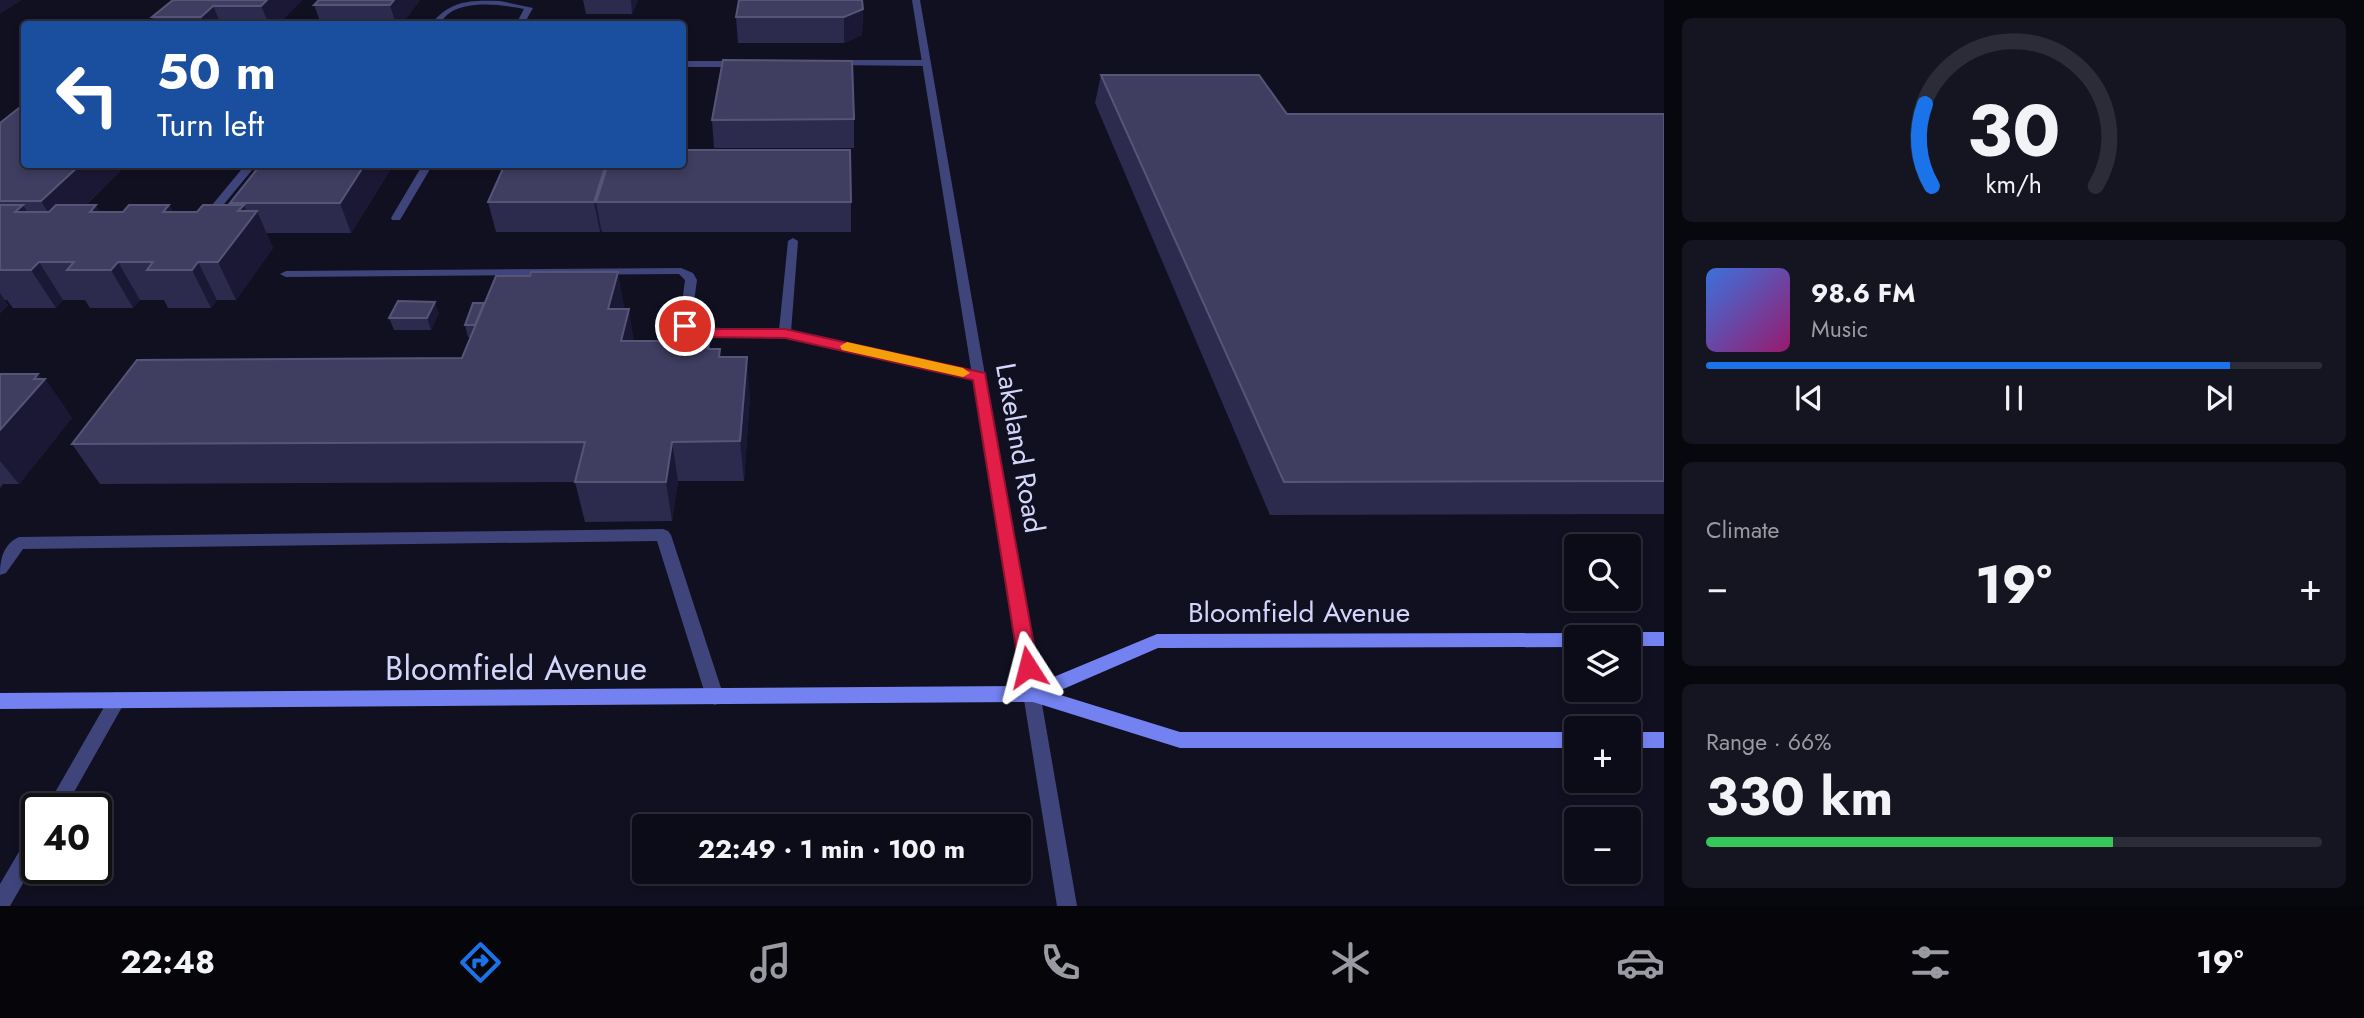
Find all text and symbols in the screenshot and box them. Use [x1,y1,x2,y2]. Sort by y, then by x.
text: 50 m [157,37,276,107]
icon: left [42,49,133,140]
text: 30 [1967,78,2061,183]
text: Turn left [157,102,264,148]
text: km/h [1986,166,2042,202]
text: 98.6 FM [1811,274,1915,312]
pin [655,296,715,356]
icon: arrive [666,307,704,345]
text: Music [1811,312,1868,346]
street label: Lakeland Road [985,360,1055,536]
icon: previous [1790,379,1828,417]
icon: pause [1995,379,2033,417]
icon: next [2200,379,2238,417]
text: Climate [1706,513,1779,547]
map controls [1564,534,1641,884]
button: search [1564,534,1641,611]
text: 19° [1975,547,2052,623]
text: − [1706,559,1728,614]
text: + [2299,559,2322,614]
street label: Bloomfield Avenue [1188,592,1410,633]
button: layers [1564,625,1641,702]
position arrow [991,630,1065,704]
street label: Bloomfield Avenue [385,645,647,692]
button: + [1564,716,1641,793]
text: Range · 66% [1706,725,1831,759]
text: 330 km [1706,759,1893,835]
speed limit sign: 40 [21,793,112,884]
button: − [1564,807,1641,884]
text: 22:49 · 1 min · 100 m [698,830,965,868]
icon: directions [456,938,505,987]
icon: music [746,938,795,987]
icon: phone [1036,938,1085,987]
icon: climate [1326,938,1375,987]
icon: car [1616,938,1665,987]
icon: filters [1906,938,1955,987]
text: 22:48 [121,939,215,985]
text: 19° [2196,939,2243,985]

